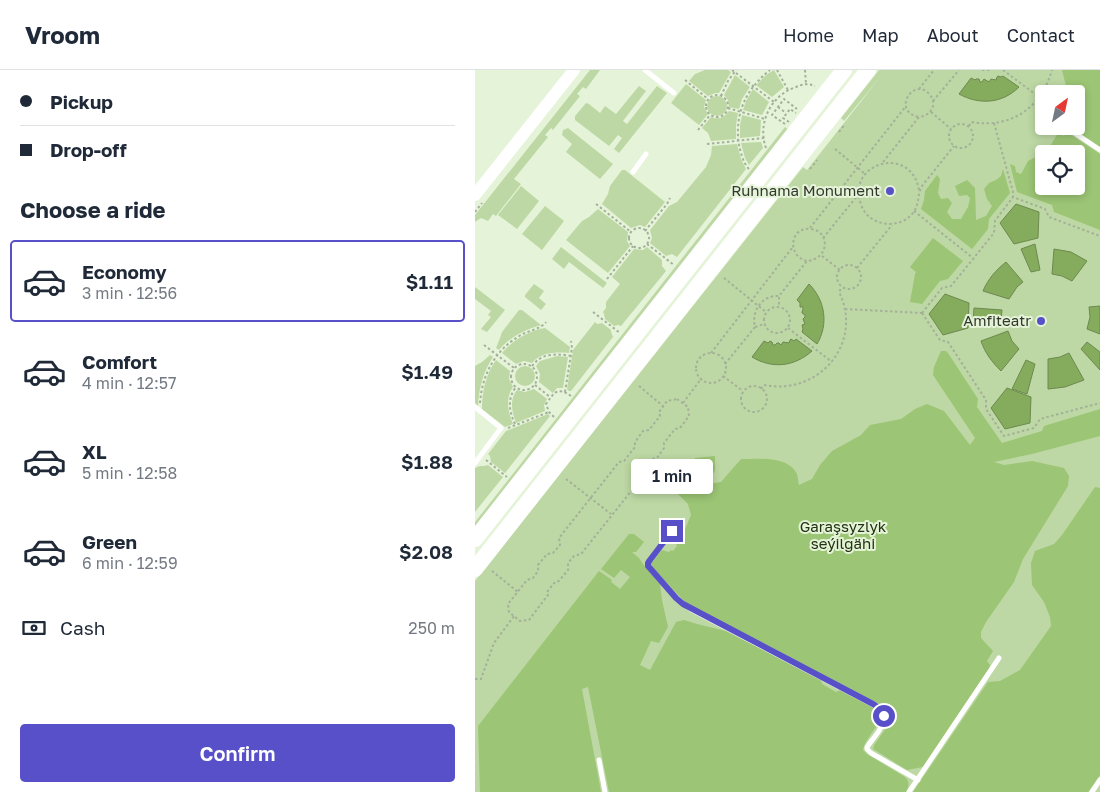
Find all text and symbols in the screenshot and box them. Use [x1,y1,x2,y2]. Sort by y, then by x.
text: Vroom [25,20,100,49]
text: Home [783,24,834,46]
text: Map [862,24,899,46]
text: About [927,24,979,46]
text: Contact [1007,24,1075,46]
north arrow [1035,85,1085,135]
map controls [1035,85,1085,195]
text: Pickup [50,90,113,113]
text: Drop-off [50,138,127,161]
button: locate [1035,145,1085,195]
place label: Ruhnama Monument [731,181,880,199]
marker: Ruhnama Monument [884,185,896,197]
text: Choose a ride [20,196,166,223]
icon: car [22,259,67,304]
text: Economy [82,260,167,283]
text: $1.11 [406,270,453,293]
text: 3 min · 12:56 [82,283,177,303]
place label: Amfiteatr [963,311,1031,329]
marker: Amfiteatr [1035,315,1047,327]
icon: car [22,349,67,394]
text: Comfort [82,350,157,373]
text: $1.49 [401,360,453,383]
text: 4 min · 12:57 [82,373,176,393]
icon: car [22,439,67,484]
text: XL [82,440,107,463]
text: $1.88 [401,450,453,473]
callout: 1 min [631,458,713,494]
text: 5 min · 12:58 [82,463,177,483]
text: 1 min [652,466,692,486]
park label: Garaşsyzlyk seýilgähi [800,517,887,552]
route end [661,520,683,542]
icon: car [22,529,67,574]
text: Green [82,530,137,553]
text: $2.08 [399,540,453,563]
text: 6 min · 12:59 [82,553,178,573]
icon: cash [20,614,48,642]
text: Cash [60,616,105,639]
text: 250 m [408,618,455,638]
route start [873,705,895,727]
button: Confirm [20,724,455,782]

